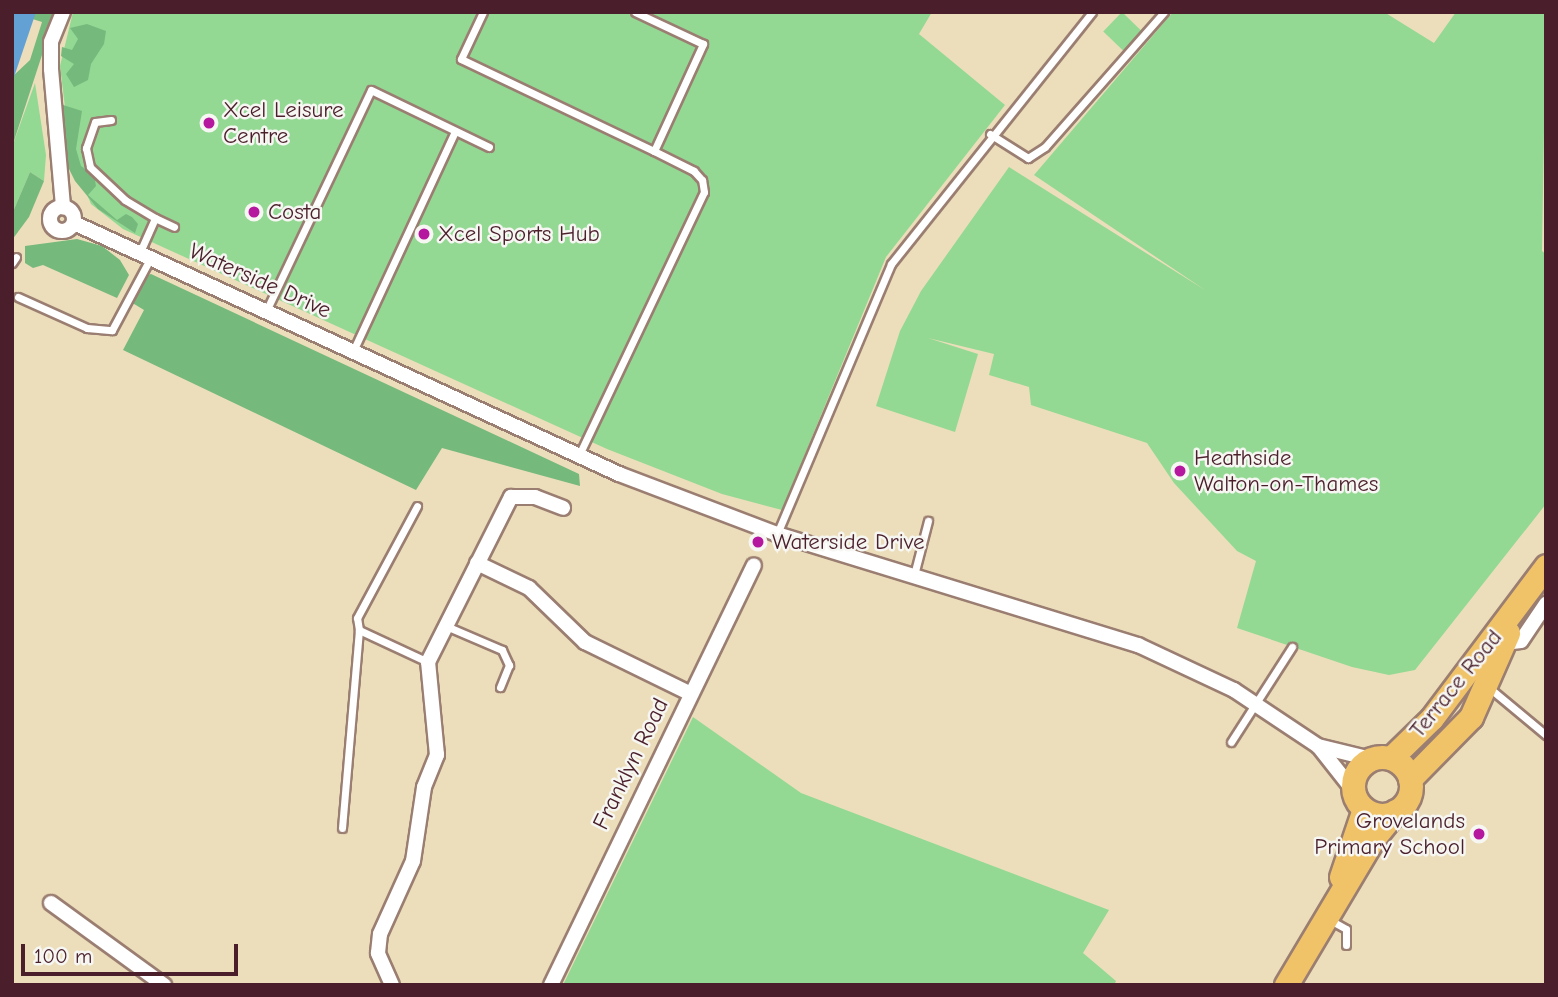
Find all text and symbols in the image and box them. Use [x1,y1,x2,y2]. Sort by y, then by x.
place label: Xcel Leisure Centre [223,96,343,150]
marker: Xcel Leisure Centre [201,115,217,131]
place label: Costa [268,198,321,226]
marker: Costa [246,204,262,220]
place label: Xcel Sports Hub [438,220,600,248]
marker: Xcel Sports Hub [416,226,432,242]
street label: Waterside Drive [185,237,335,325]
place label: Heathside Walton-on-Thames [1194,444,1378,498]
marker: Heathside Walton-on-Thames [1172,463,1188,479]
place label: Waterside Drive [772,528,924,556]
marker: Waterside Drive [750,534,766,550]
street label: Terrace Road [1404,624,1508,744]
street label: Franklyn Road [587,694,675,834]
place label: Grovelands Primary School [1314,807,1465,861]
marker: Grovelands Primary School [1471,826,1487,842]
scale bar [24,930,242,974]
text: 100 m [34,944,92,968]

